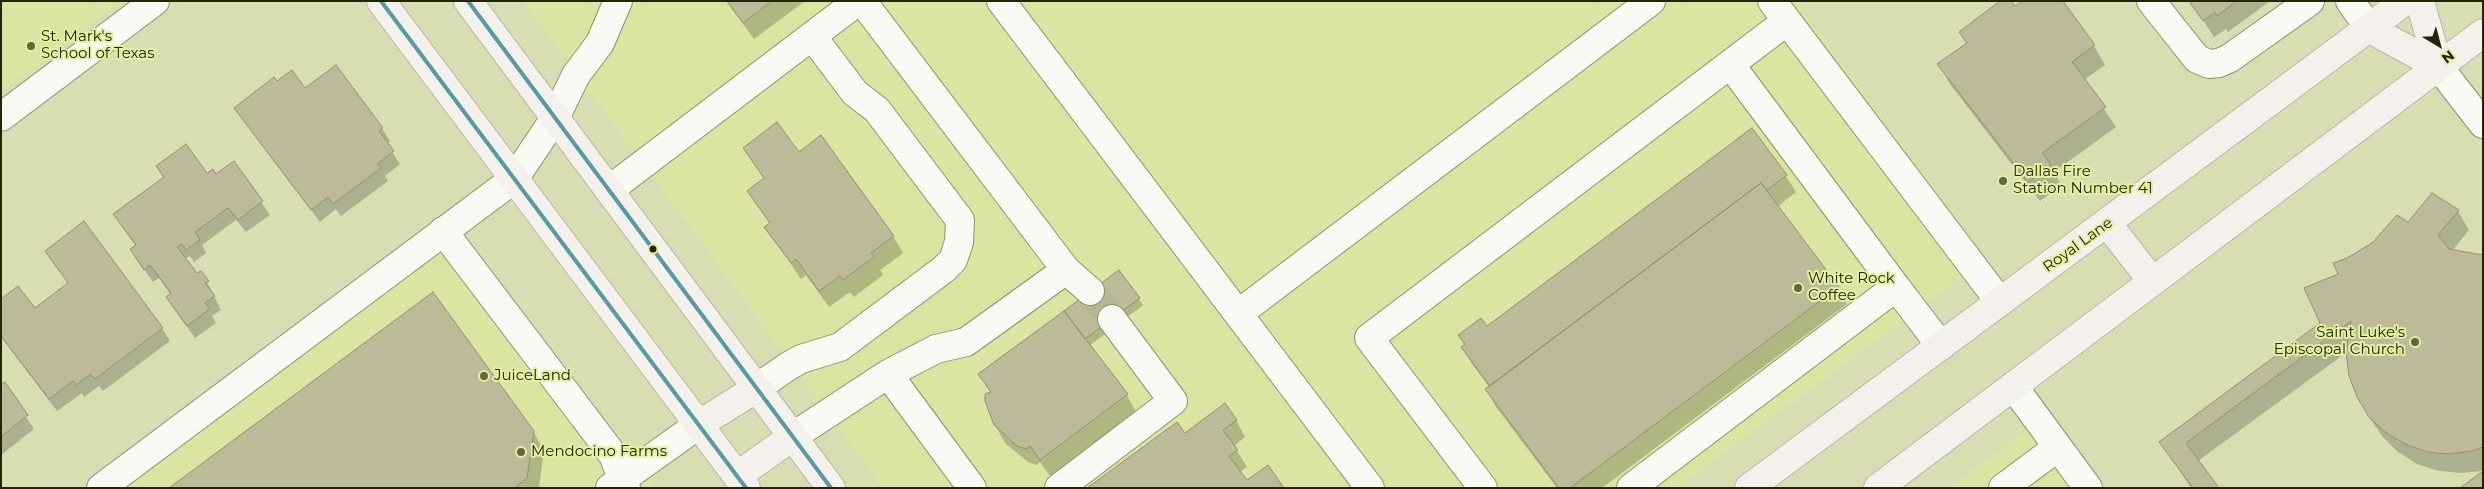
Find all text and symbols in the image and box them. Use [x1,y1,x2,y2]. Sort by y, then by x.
north arrow [2414,20,2464,70]
place label: St. Mark's School of Texas [41,28,155,63]
marker: St. Mark's School of Texas [25,40,37,52]
text: N [2438,46,2458,68]
place label: Dallas Fire Station Number 41 [2013,163,2153,198]
marker: Dallas Fire Station Number 41 [1997,175,2009,187]
street label: Royal Lane [2040,214,2116,276]
unlabelled marker [648,244,658,254]
place label: White Rock Coffee [1808,270,1895,305]
marker: White Rock Coffee [1792,282,1804,294]
place label: Saint Luke's Episcopal Church [2274,324,2405,359]
marker: Saint Luke's Episcopal Church [2409,336,2421,348]
place label: JuiceLand [494,367,571,385]
marker: JuiceLand [478,370,490,382]
place label: Mendocino Farms [531,443,667,461]
marker: Mendocino Farms [515,446,527,458]

